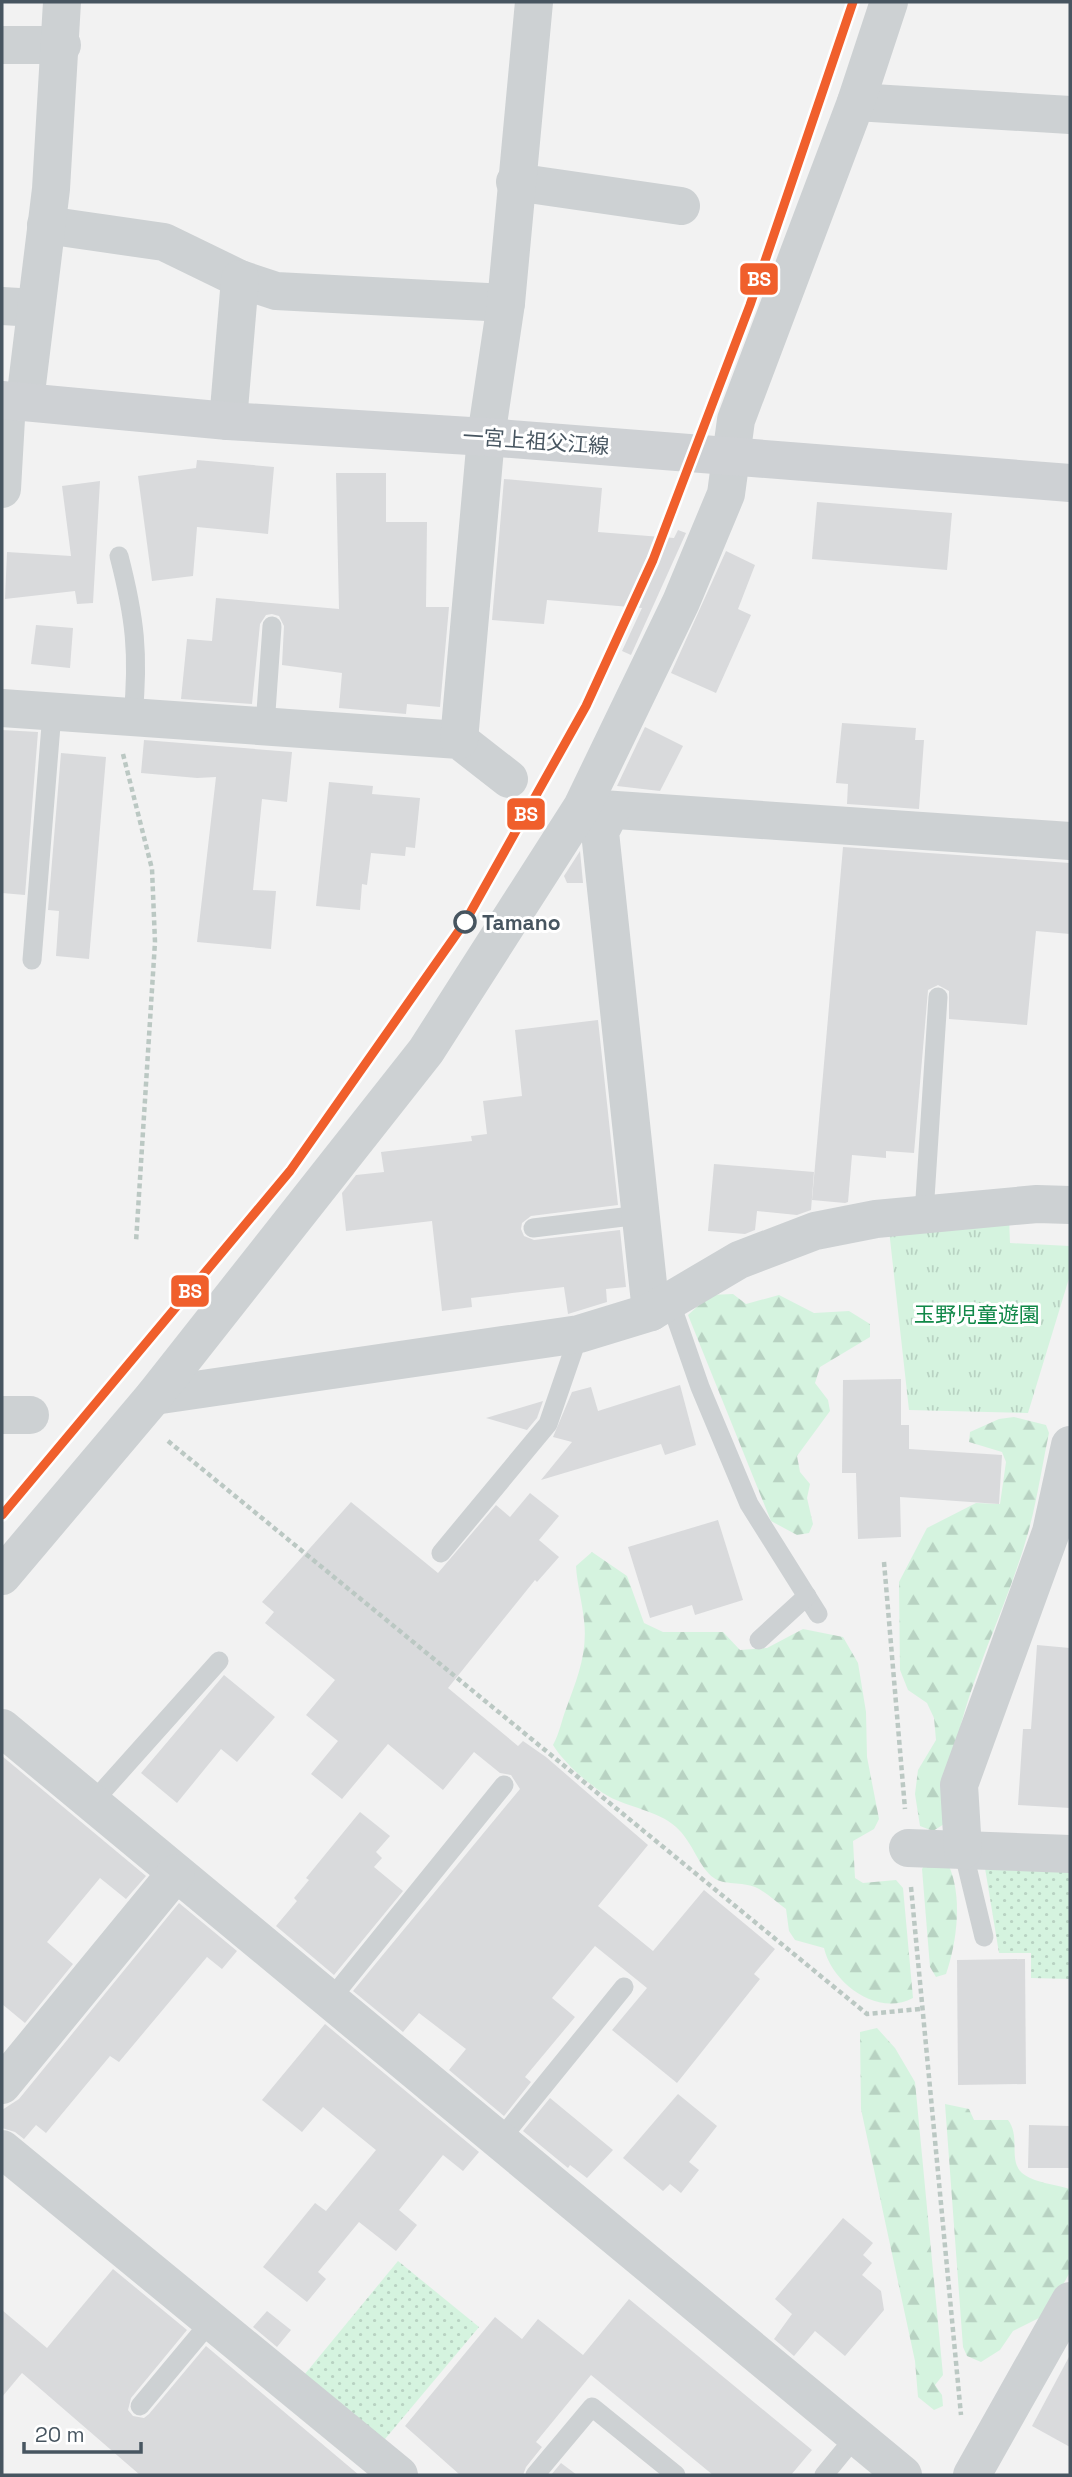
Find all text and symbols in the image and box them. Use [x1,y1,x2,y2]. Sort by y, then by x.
line badge: BS [739,262,779,296]
text: BS [747,267,771,292]
street label: 一宮上祖父江線 [462,422,610,460]
line badge: BS [506,797,546,831]
text: BS [514,802,538,827]
place label: Tamano [482,909,561,936]
marker: Tamano [454,911,476,933]
line badge: BS [170,1274,210,1308]
text: BS [178,1279,202,1304]
park label: 玉野児童遊園 [914,1301,1040,1328]
scale bar [24,2410,142,2454]
text: 20 m [35,2421,85,2448]

